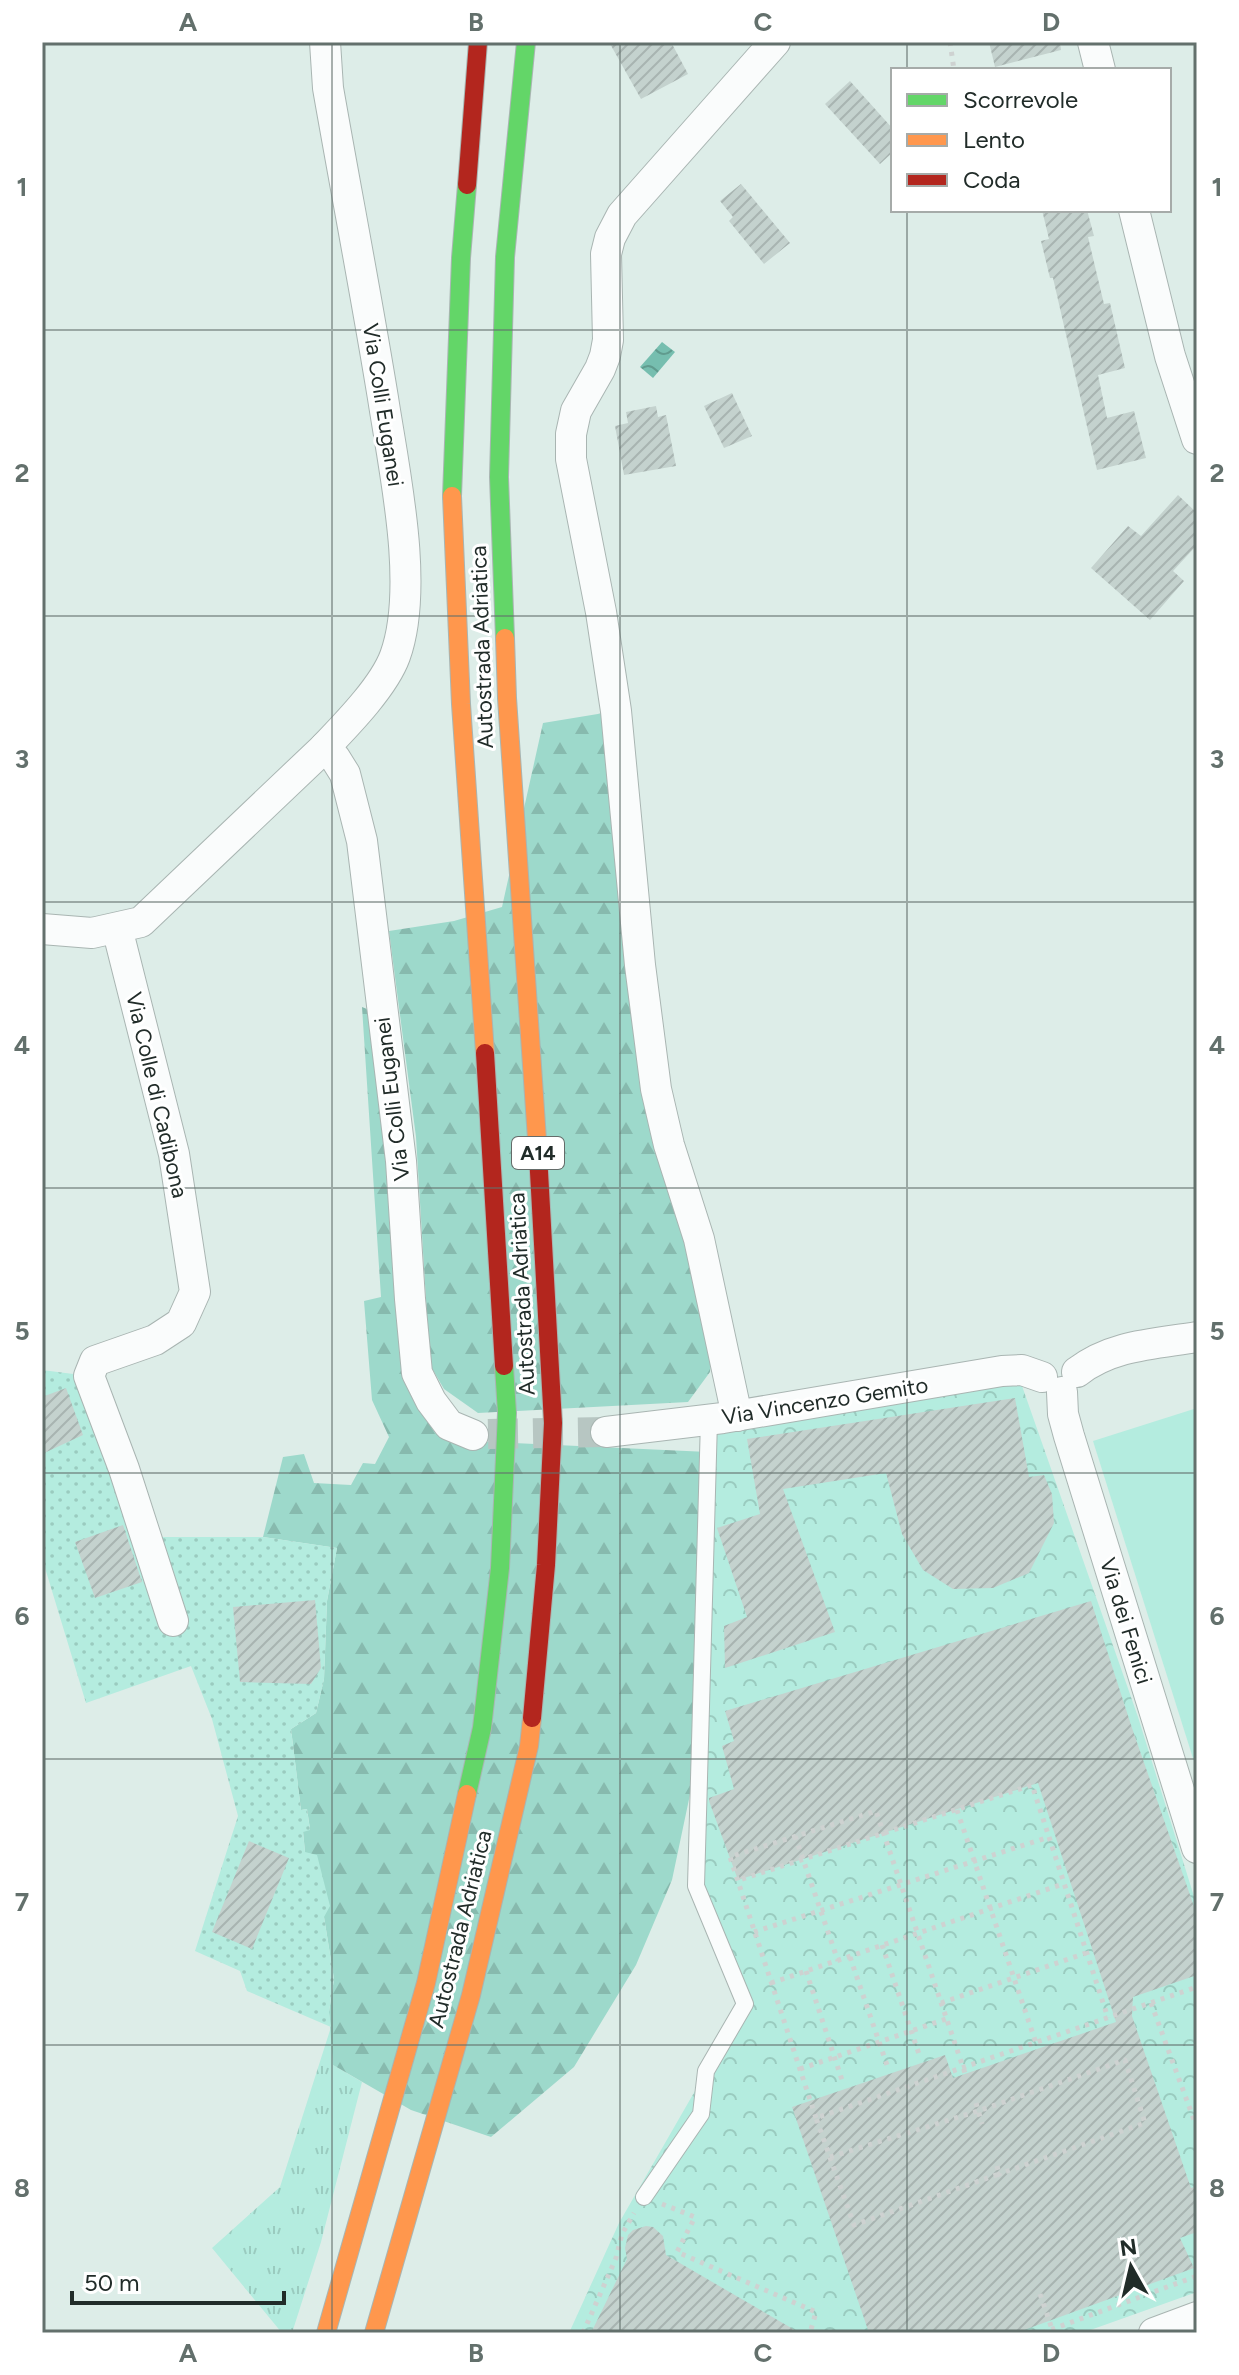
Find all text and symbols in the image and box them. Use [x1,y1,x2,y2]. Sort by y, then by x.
text: A [179,6,198,38]
text: B [468,6,484,38]
text: C [754,6,773,38]
text: D [1042,6,1060,38]
legend [891,68,1171,212]
text: Scorrevole [963,85,1078,114]
text: Lento [963,125,1025,154]
text: Coda [963,165,1021,194]
text: 1 [17,171,27,203]
text: 1 [1212,171,1222,203]
street label: Via Colli Euganei [357,322,409,488]
text: 2 [14,457,30,489]
text: 2 [1209,457,1225,489]
street label: Autostrada Adriatica [465,545,499,749]
text: 3 [15,743,29,775]
text: 3 [1210,743,1224,775]
street label: Via Colle di Cadibona [120,989,194,1201]
street label: Via Colli Euganei [369,1016,415,1182]
text: 4 [14,1029,30,1061]
text: 4 [1209,1029,1225,1061]
road number: A14 [512,1137,564,1169]
street label: Autostrada Adriatica [503,1192,541,1396]
text: 5 [14,1315,30,1347]
text: 5 [1209,1315,1225,1347]
street label: Via Vincenzo Gemito [720,1371,930,1431]
street label: Via dei Fenici [1094,1555,1158,1687]
text: 6 [14,1600,30,1632]
text: 6 [1209,1600,1225,1632]
street label: Autostrada Adriatica [422,1827,498,2031]
text: 7 [15,1886,29,1918]
text: 7 [1210,1886,1224,1918]
text: 8 [14,2172,30,2204]
text: 8 [1209,2172,1225,2204]
north arrow [1091,2227,1171,2307]
text: N [1118,2233,1139,2262]
scale bar [72,2255,284,2305]
text: 50 m [84,2268,140,2297]
text: A [179,2337,198,2369]
text: B [468,2337,484,2369]
text: C [754,2337,773,2369]
text: D [1042,2337,1060,2369]

